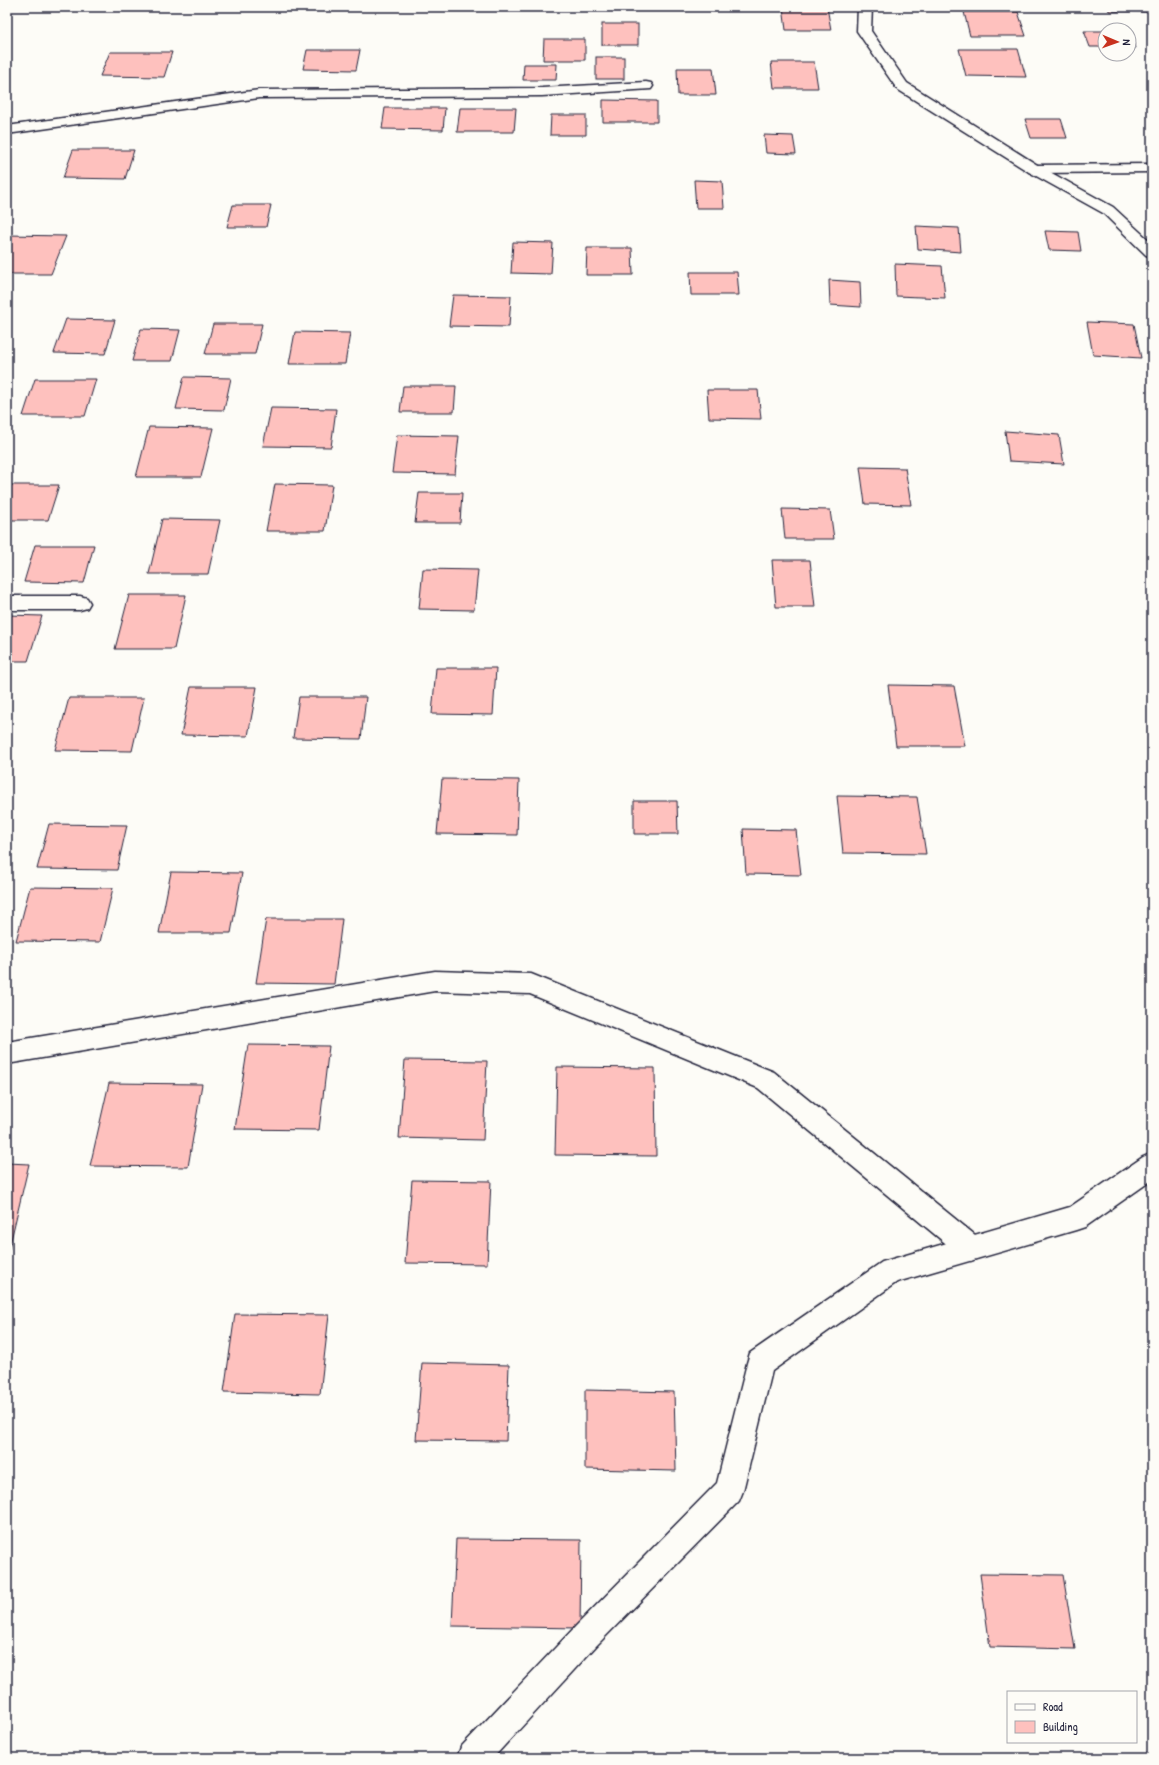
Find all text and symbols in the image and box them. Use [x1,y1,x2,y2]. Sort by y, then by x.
north arrow [1097,22,1137,62]
text: N [1120,39,1134,46]
legend [1007,1691,1137,1743]
text: Road [1043,1698,1063,1715]
text: Building [1043,1718,1078,1735]

